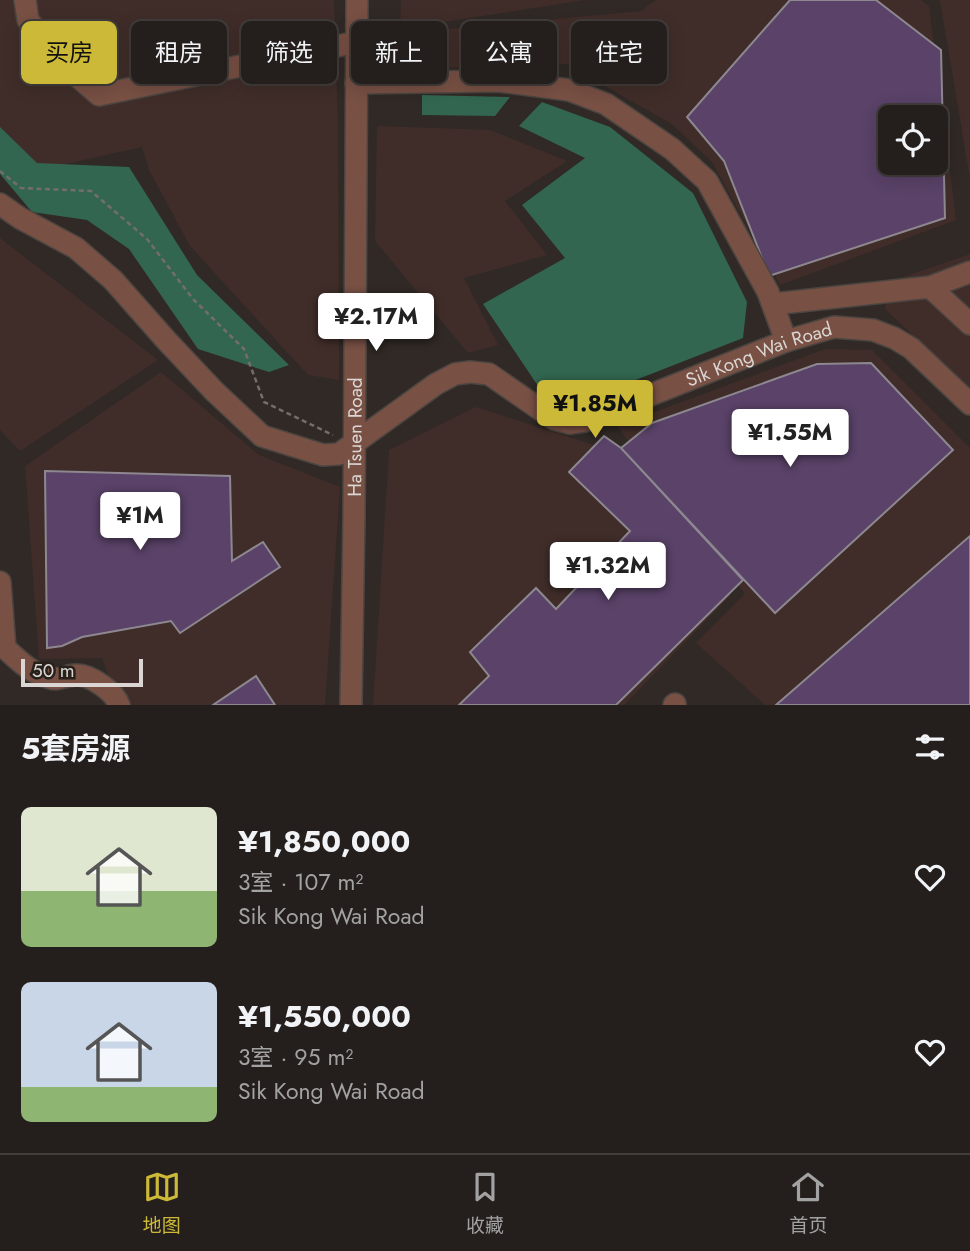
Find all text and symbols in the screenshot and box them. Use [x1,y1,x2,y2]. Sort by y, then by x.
chip: 买房 [21,21,117,84]
chip: 租房 [131,21,227,84]
chip: 筛选 [241,21,337,84]
chip: 新上 [351,21,447,84]
chip: 公寓 [461,21,557,84]
chip: 住宅 [571,21,667,84]
map controls [878,105,948,175]
button: locate [878,105,948,175]
pin: ¥2.17M [319,294,433,353]
text: ¥2.17M [334,299,418,333]
street label: Sik Kong Wai Road [681,315,835,393]
street label: Ha Tsuen Road [341,377,368,497]
pin: ¥1.85M [538,380,652,440]
text: ¥1.85M [553,386,637,420]
pin: ¥1.55M [733,410,847,469]
text: ¥1.55M [748,415,832,449]
pin: ¥1M [106,492,174,552]
text: ¥1M [116,498,164,532]
pin: ¥1.32M [551,542,665,602]
text: ¥1.32M [566,548,650,582]
scale bar [21,656,144,688]
text: 50 m [32,657,75,684]
text: 5套房源 [21,727,130,770]
icon: filters [911,728,949,766]
text: ¥1,850,000 [238,820,410,863]
icon: home [77,835,161,919]
icon: heart [911,858,949,896]
text: 3室 · 107 m² [238,865,363,899]
text: Sik Kong Wai Road [238,899,425,933]
text: ¥1,550,000 [238,995,411,1038]
icon: home [77,1010,161,1094]
icon: heart [911,1033,949,1071]
text: 3室 · 95 m² [238,1040,353,1074]
text: Sik Kong Wai Road [238,1074,425,1108]
tab: 地图 [143,1168,181,1239]
tab: 收藏 [466,1168,504,1239]
tab: 首页 [789,1168,827,1239]

